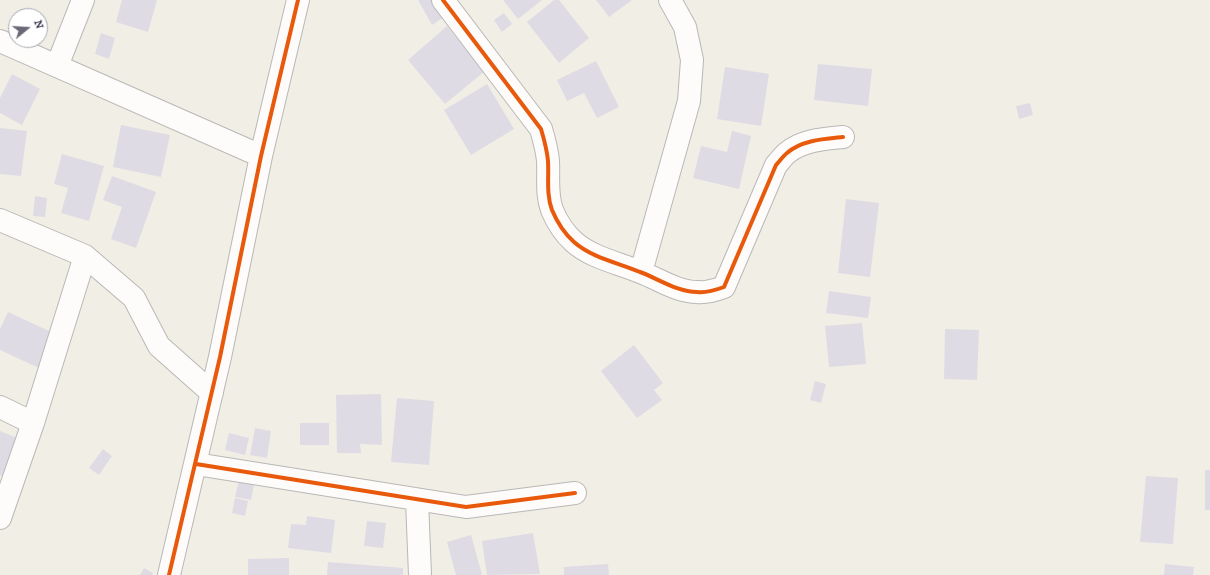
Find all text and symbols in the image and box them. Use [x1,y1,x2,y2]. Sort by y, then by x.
north arrow [8,8,48,48]
text: N [31,18,46,30]

